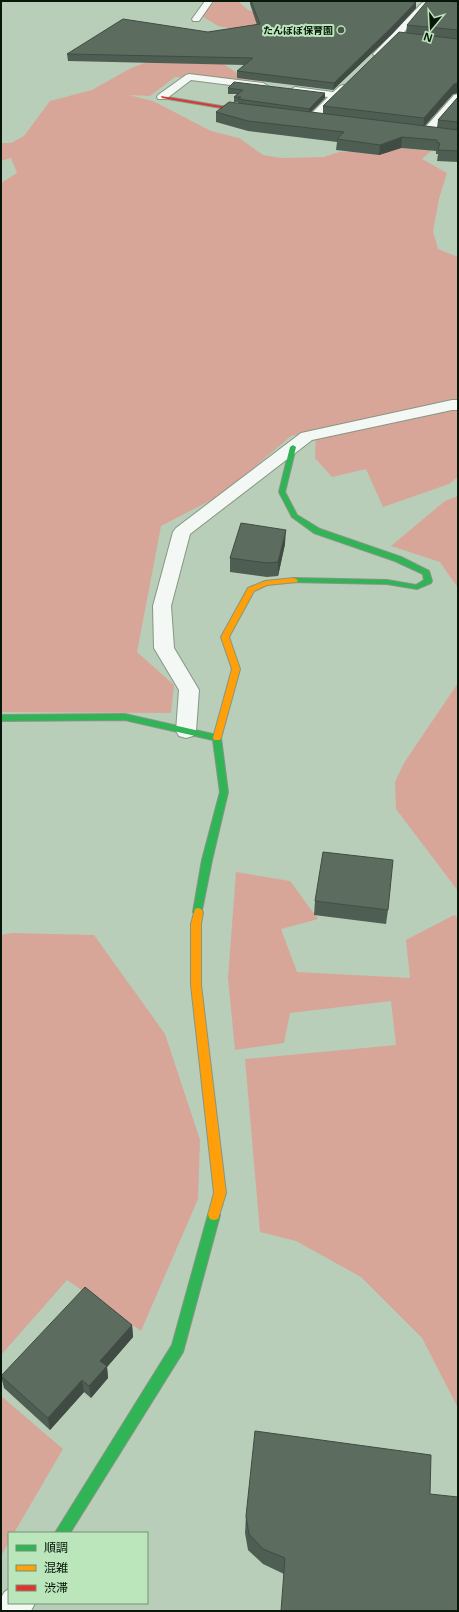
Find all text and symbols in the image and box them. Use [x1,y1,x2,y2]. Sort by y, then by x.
north arrow [411,8,451,48]
place label: たんぽぽ保育園 [263,23,333,37]
marker: たんぽぽ保育園 [336,25,346,35]
text: N [421,29,434,47]
legend [8,1532,148,1604]
text: 順調 [44,1539,68,1556]
text: 混雑 [44,1559,68,1576]
text: 渋滞 [44,1579,68,1596]

